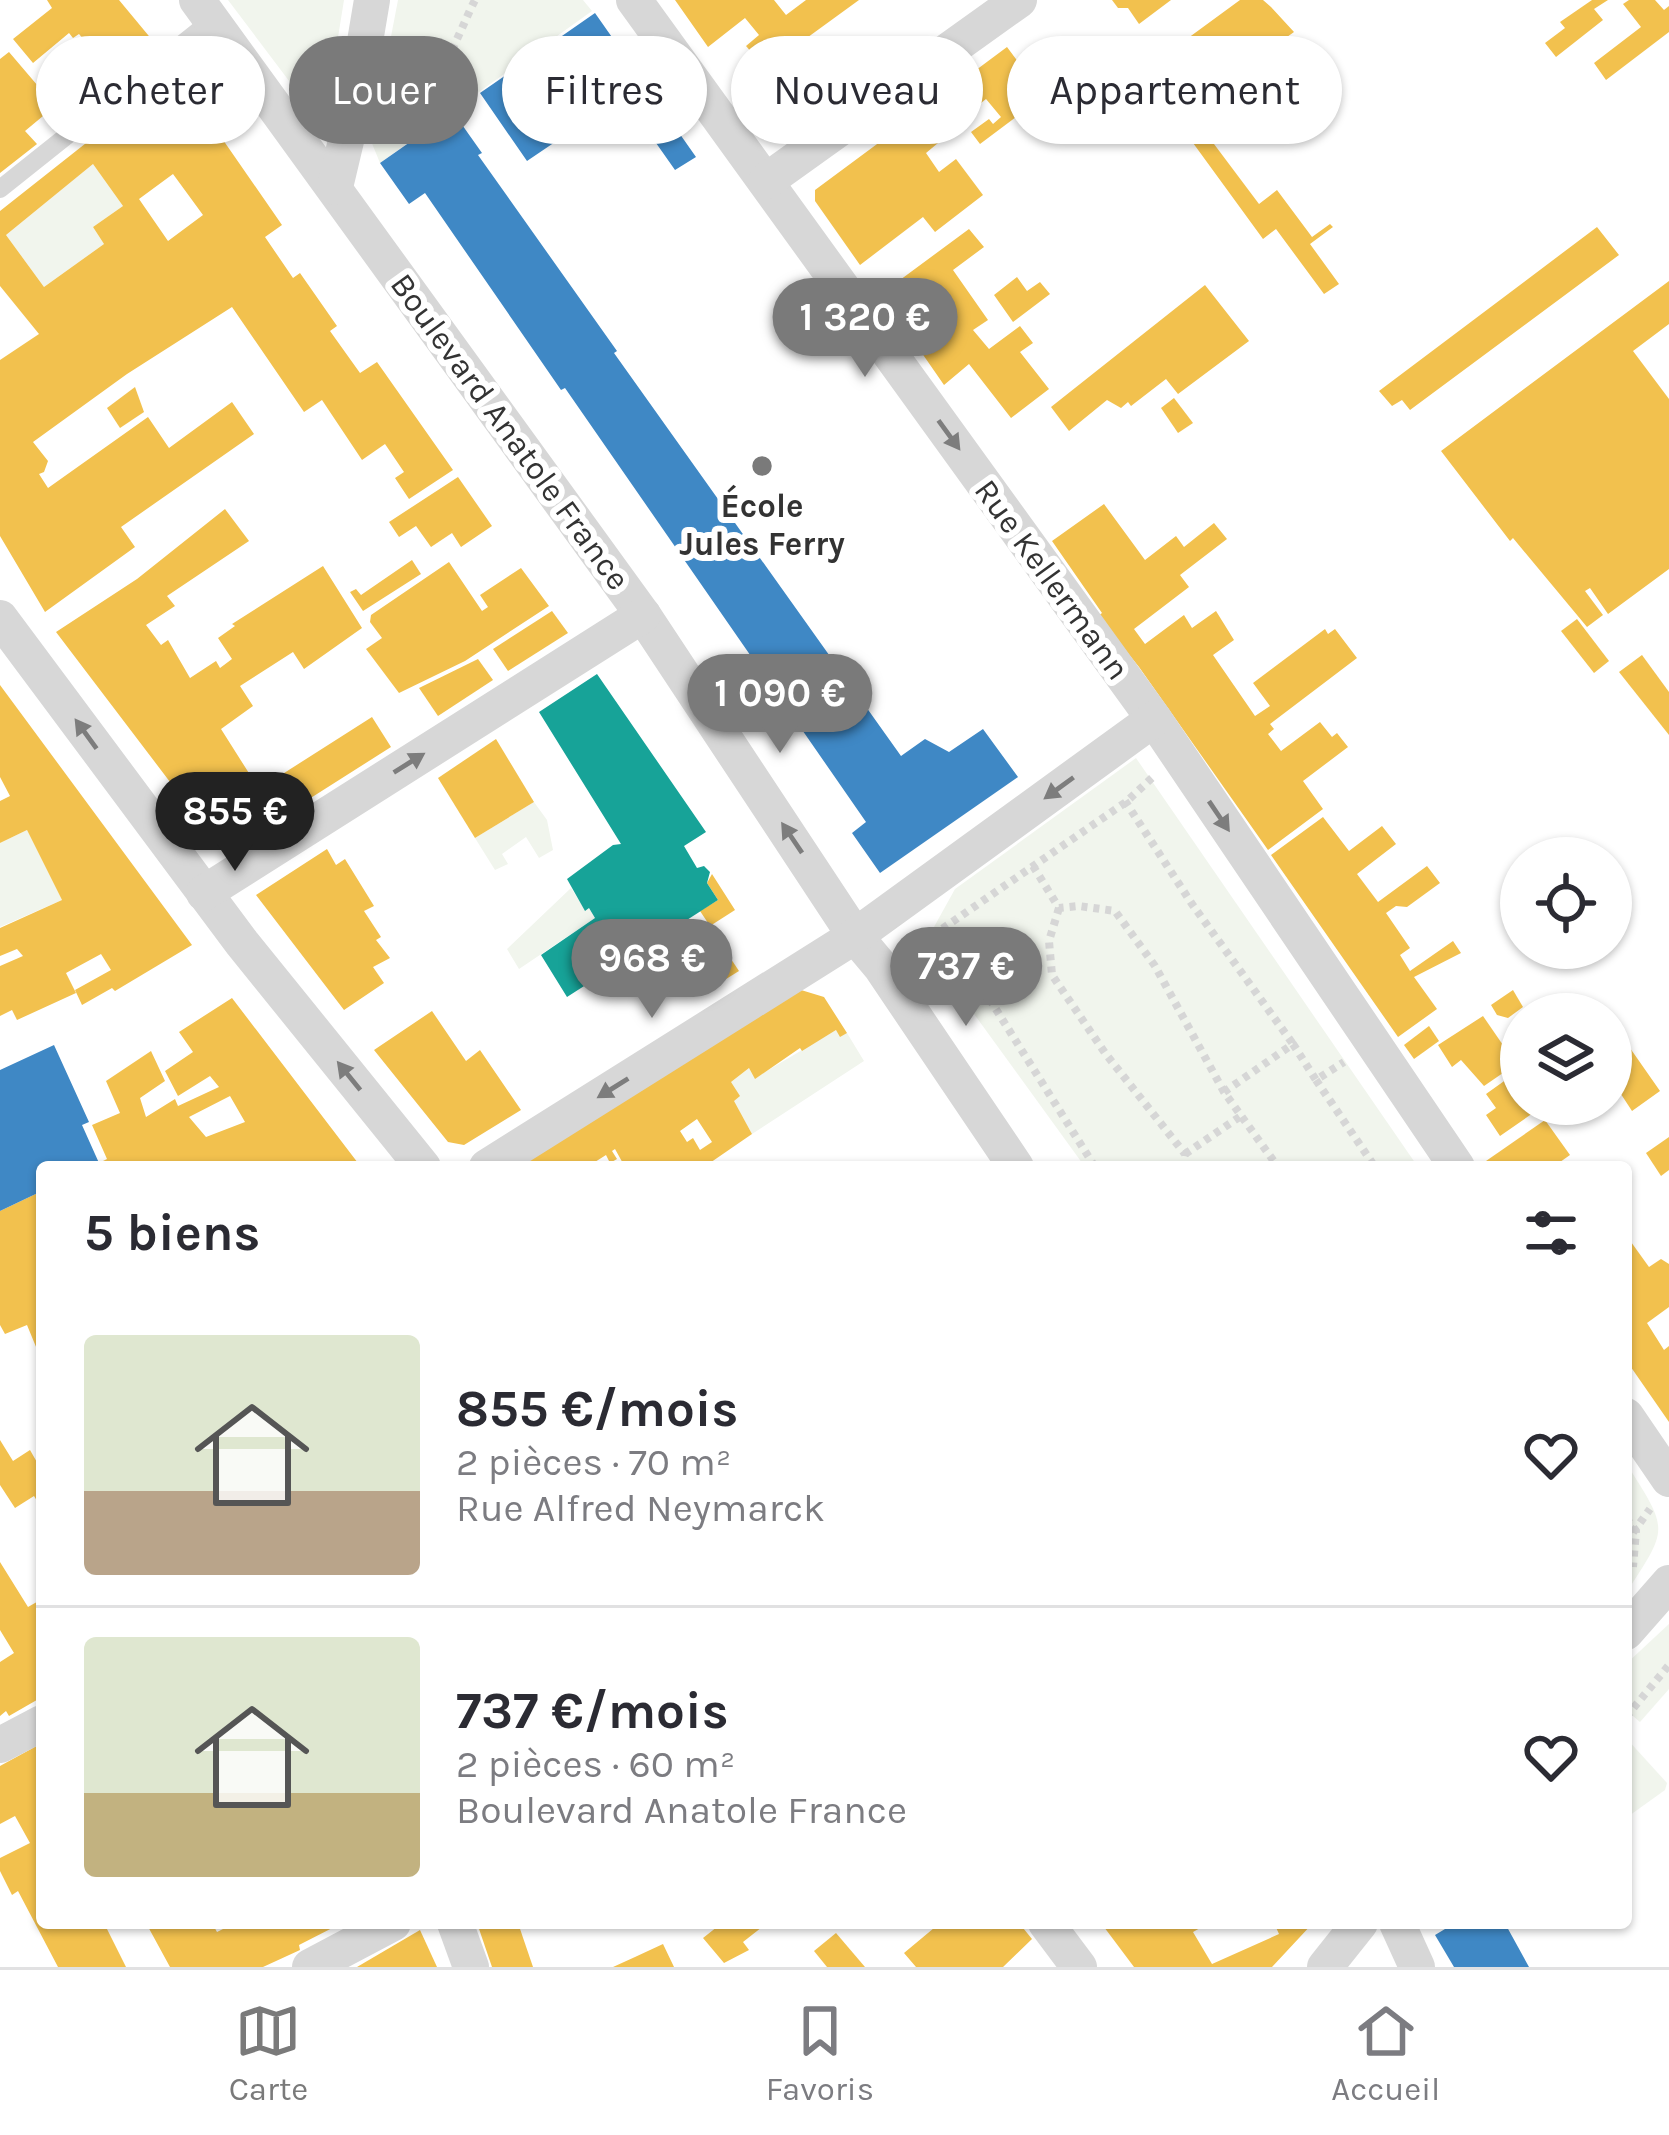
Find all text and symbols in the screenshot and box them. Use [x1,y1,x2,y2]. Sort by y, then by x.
chip: Acheter [36,36,265,144]
chip: Louer [289,36,478,144]
chip: Filtres [502,36,707,144]
chip: Nouveau [731,36,983,144]
chip: Appartement [1007,36,1342,144]
street label: Boulevard Anatole France [383,266,638,597]
pin: 1 320 € [754,278,976,380]
text: 1 320 € [800,294,930,340]
one-way arrow [937,419,960,451]
marker: École Jules Ferry [749,453,775,479]
street label: Rue Kellermann [967,472,1138,687]
place label: École Jules Ferry [679,484,845,563]
pin: 1 090 € [669,654,891,756]
text: 1 090 € [714,670,846,716]
one-way arrow [75,718,99,749]
one-way arrow [393,753,426,775]
pin: 855 € [151,772,319,874]
one-way arrow [1043,775,1075,799]
text: 855 € [182,788,288,834]
one-way arrow [1207,800,1230,833]
one-way arrow [781,821,803,854]
map controls [1500,837,1632,1125]
button: locate [1500,837,1632,969]
pin: 968 € [568,919,736,1021]
pin: 737 € [882,927,1050,1029]
text: 968 € [598,935,706,981]
text: 737 € [917,943,1015,989]
button: layers [1500,993,1632,1125]
one-way arrow [337,1061,363,1091]
one-way arrow [597,1076,630,1098]
icon: filters [1518,1200,1584,1266]
text: 5 biens [84,1203,260,1263]
text: 855 €/mois [456,1379,739,1439]
icon: home [180,1383,324,1527]
icon: heart [1518,1422,1584,1488]
text: 2 pièces · 70 m² [456,1439,731,1485]
text: Rue Alfred Neymarck [456,1485,825,1531]
text: 737 €/mois [456,1681,729,1741]
icon: home [180,1685,324,1829]
icon: heart [1518,1724,1584,1790]
text: 2 pièces · 60 m² [456,1741,735,1787]
text: Boulevard Anatole France [456,1787,907,1833]
tab: Carte [229,1998,308,2108]
tab: Favoris [766,1998,874,2108]
tab: Accueil [1331,1998,1440,2108]

